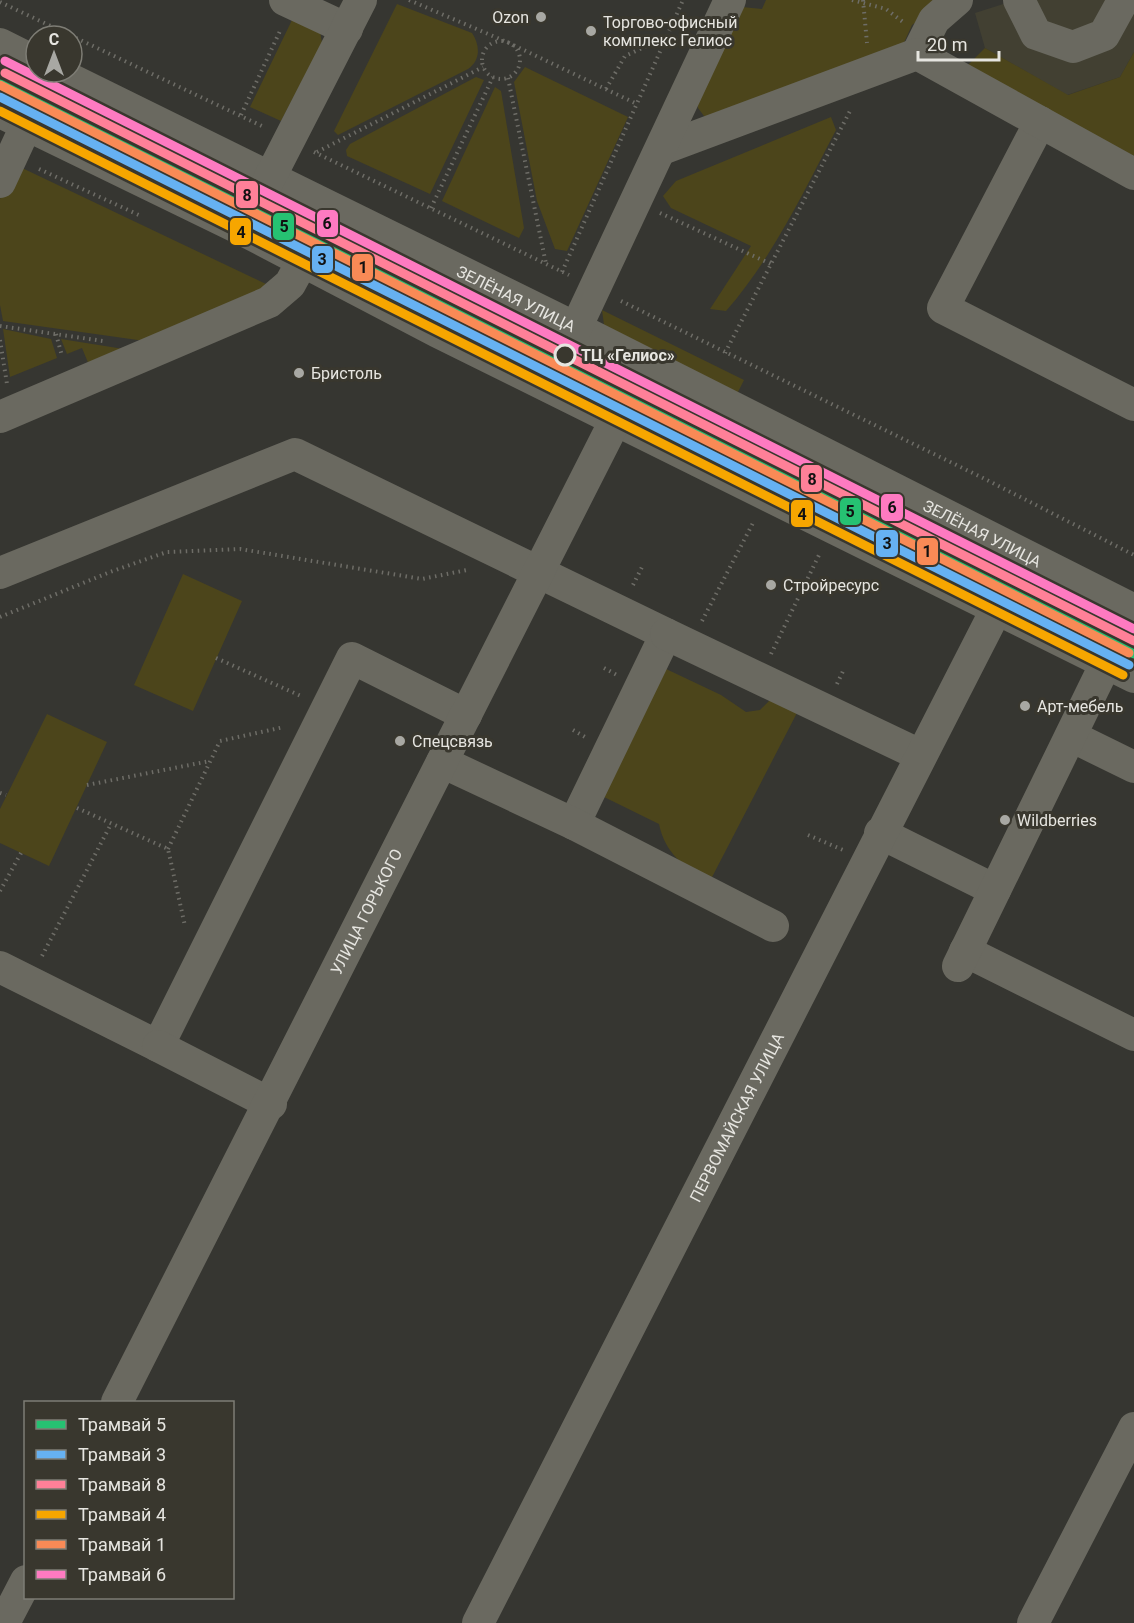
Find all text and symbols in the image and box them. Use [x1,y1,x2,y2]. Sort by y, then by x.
place label: Ozon [492,8,529,27]
marker: Ozon [534,10,548,24]
place label: Торгово-офисный комплекс Гелиос [603,13,738,50]
north arrow [24,24,84,84]
marker: Торгово-офисный комплекс Гелиос [584,24,598,38]
scale bar [918,24,999,62]
text: С [49,30,59,49]
text: 20 m [927,34,967,55]
line badge: 8 [235,180,259,209]
text: 8 [242,186,252,205]
line badge: 6 [316,209,339,238]
line badge: 5 [272,212,295,241]
text: 6 [322,214,332,233]
line badge: 4 [229,217,252,246]
text: 5 [279,217,289,236]
text: 4 [236,223,246,242]
line badge: 3 [311,245,334,274]
text: 3 [317,250,327,269]
line badge: 1 [351,253,374,282]
text: 1 [358,258,368,277]
street label: ЗЕЛЁНАЯ УЛИЦА [454,261,579,336]
marker: ТЦ «Гелиос» [554,344,576,366]
place label: ТЦ «Гелиос» [581,346,675,365]
place label: Бристоль [311,364,382,383]
marker: Бристоль [292,366,306,380]
line badge: 8 [800,464,823,493]
text: 8 [807,470,817,489]
line badge: 6 [880,493,904,522]
street label: ЗЕЛЁНАЯ УЛИЦА [920,496,1045,571]
line badge: 5 [839,497,862,526]
text: 6 [887,498,897,517]
line badge: 4 [790,499,814,528]
text: 5 [845,502,855,521]
text: 4 [797,505,807,524]
line badge: 3 [875,529,899,558]
text: 3 [882,534,892,553]
line badge: 1 [916,537,939,566]
text: 1 [922,542,932,561]
place label: Стройресурс [783,576,879,595]
marker: Стройресурс [764,578,778,592]
place label: Арт-мебель [1037,697,1124,716]
marker: Арт-мебель [1018,699,1032,713]
place label: Спецсвязь [412,732,493,751]
marker: Спецсвязь [393,734,407,748]
place label: Wildberries [1017,811,1097,830]
marker: Wildberries [998,813,1012,827]
street label: УЛИЦА ГОРЬКОГО [326,845,406,978]
street label: ПЕРВОМАЙСКАЯ УЛИЦА [685,1029,788,1205]
legend [24,1401,234,1599]
text: Трамвай 5 [78,1414,166,1435]
text: Трамвай 3 [78,1444,166,1465]
text: Трамвай 8 [78,1474,166,1495]
text: Трамвай 4 [78,1504,166,1525]
text: Трамвай 1 [78,1534,166,1555]
text: Трамвай 6 [78,1564,166,1585]

